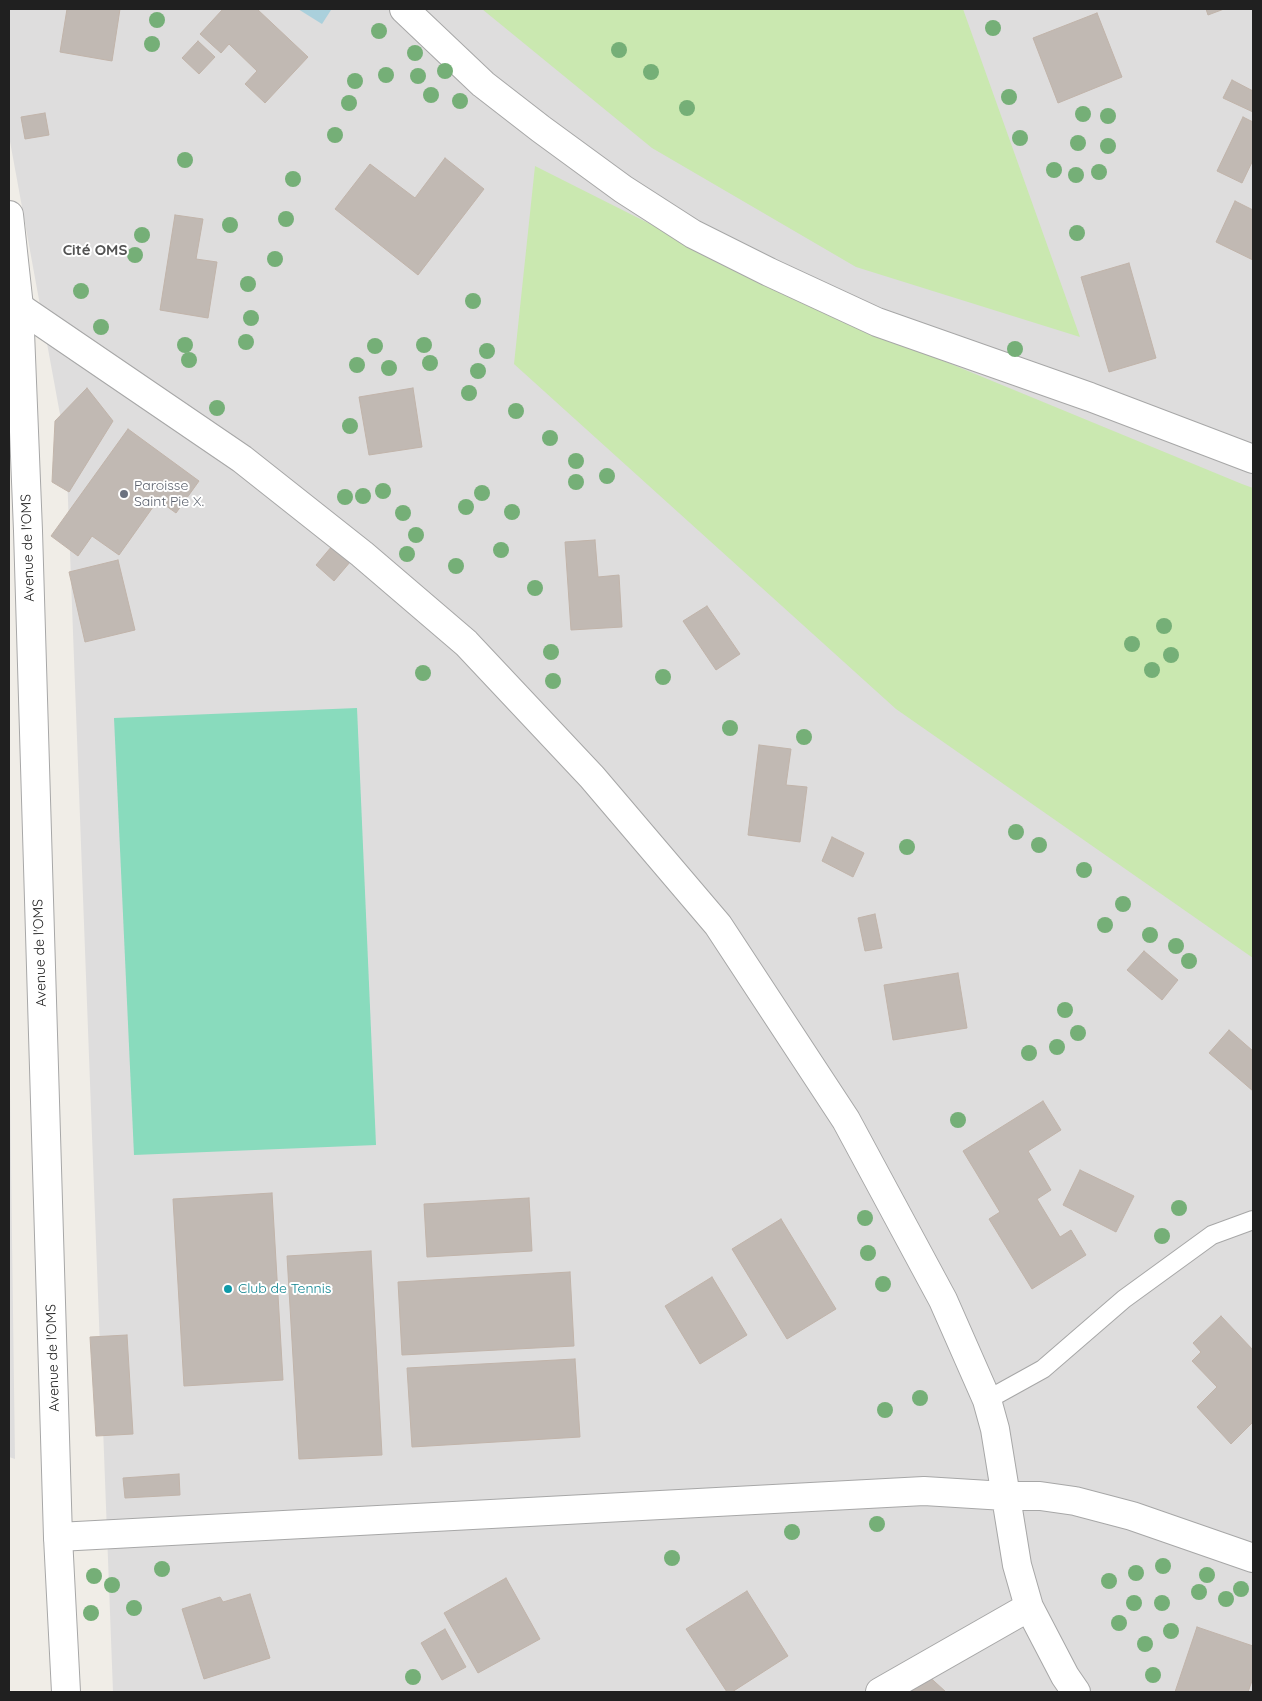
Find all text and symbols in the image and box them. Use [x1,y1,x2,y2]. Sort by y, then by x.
district label: Cité OMS [63,241,127,259]
place label: Paroisse Saint Pie X. [134,478,204,511]
marker: Paroisse Saint Pie X. [118,488,130,500]
street label: Avenue de l'OMS [18,494,38,602]
street label: Avenue de l'OMS [30,899,50,1007]
place label: Club de Tennis [238,1281,331,1297]
marker: Club de Tennis [222,1283,234,1295]
street label: Avenue de l'OMS [43,1304,63,1412]

